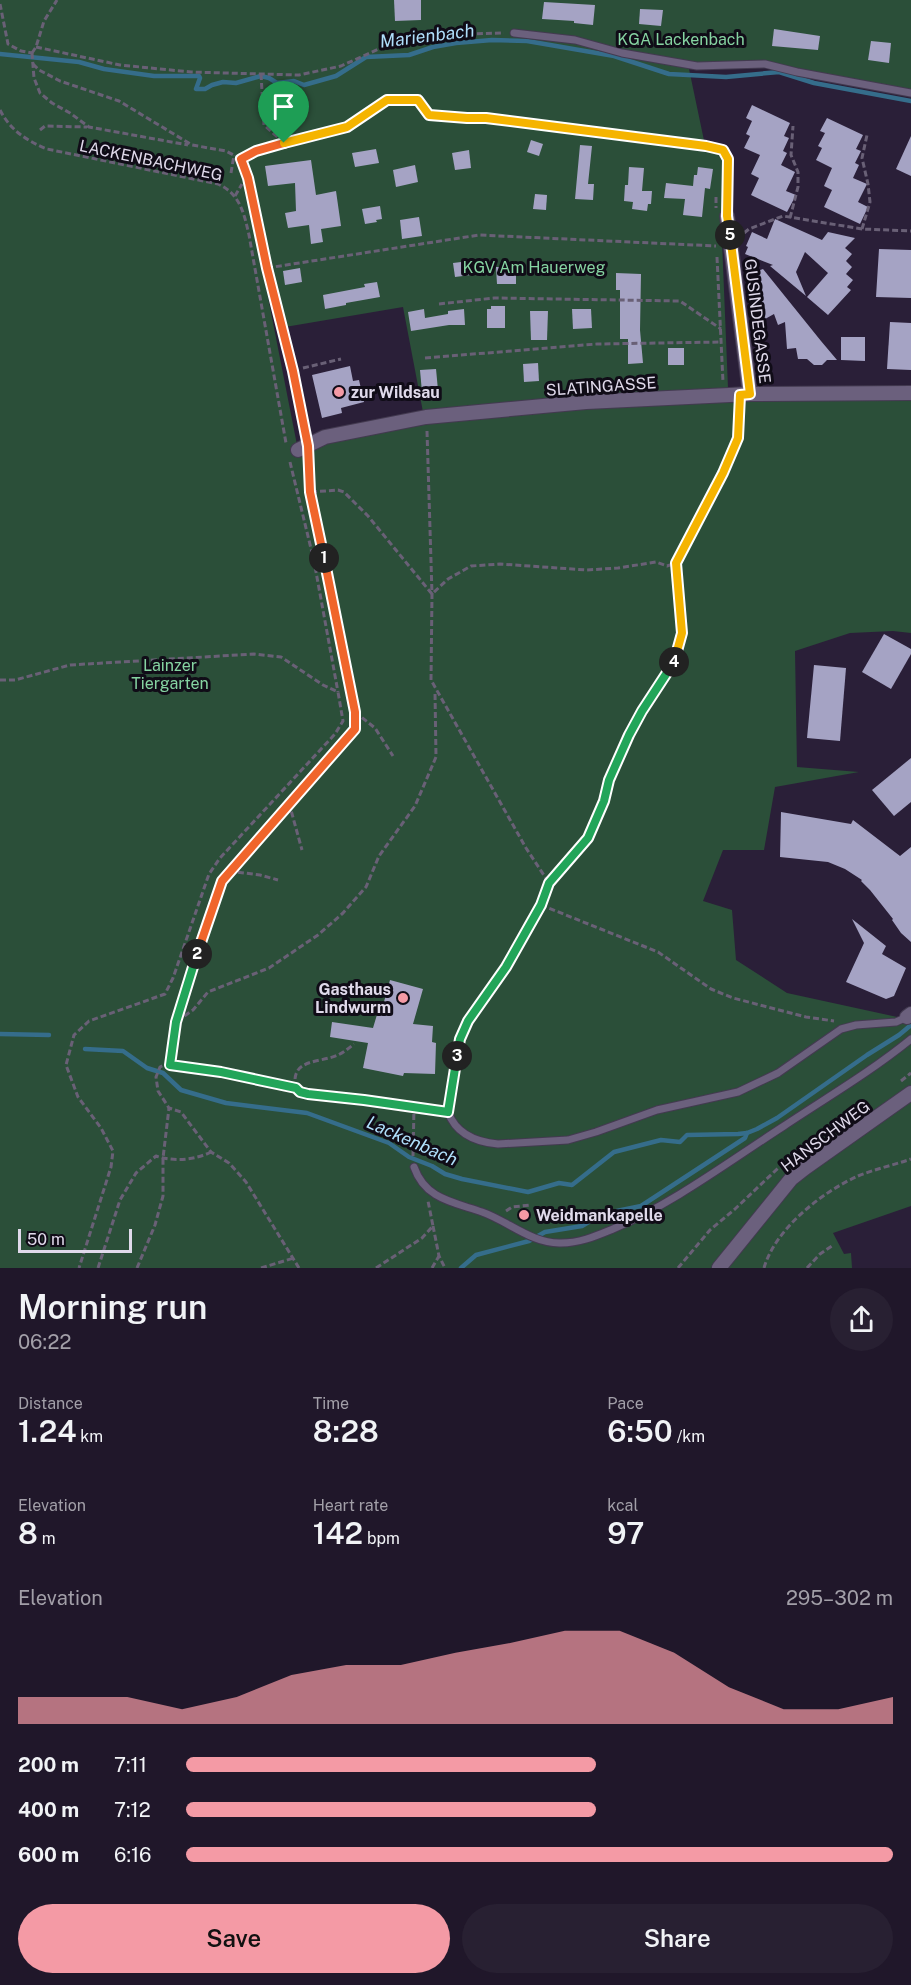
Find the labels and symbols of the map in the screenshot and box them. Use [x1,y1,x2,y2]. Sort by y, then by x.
water label: Marienbach [378,19,476,52]
park label: KGA Lackenbach [617,30,745,49]
pin [258,81,309,143]
street label: LACKENBACHWEG [78,136,224,185]
pin: 5 [715,220,745,250]
park label: KGV Am Hauerweg [463,258,606,277]
street label: GUSINDEGASSE [740,258,775,385]
street label: SLATINGASSE [545,373,657,400]
place label: zur Wildsau [351,383,440,402]
marker: zur Wildsau [332,385,346,399]
pin: 1 [309,543,339,573]
pin: 4 [659,647,689,677]
park label: Lainzer Tiergarten [131,656,209,693]
pin: 2 [182,939,212,969]
place label: Gasthaus Lindwurm [315,980,391,1017]
marker: Gasthaus Lindwurm [396,991,410,1005]
pin: 3 [442,1041,472,1071]
street label: HANSCHWEG [777,1097,873,1176]
water label: Lackenbach [364,1111,461,1170]
place label: Weidmankapelle [536,1206,663,1225]
marker: Weidmankapelle [517,1208,531,1222]
scale bar [18,1226,132,1254]

